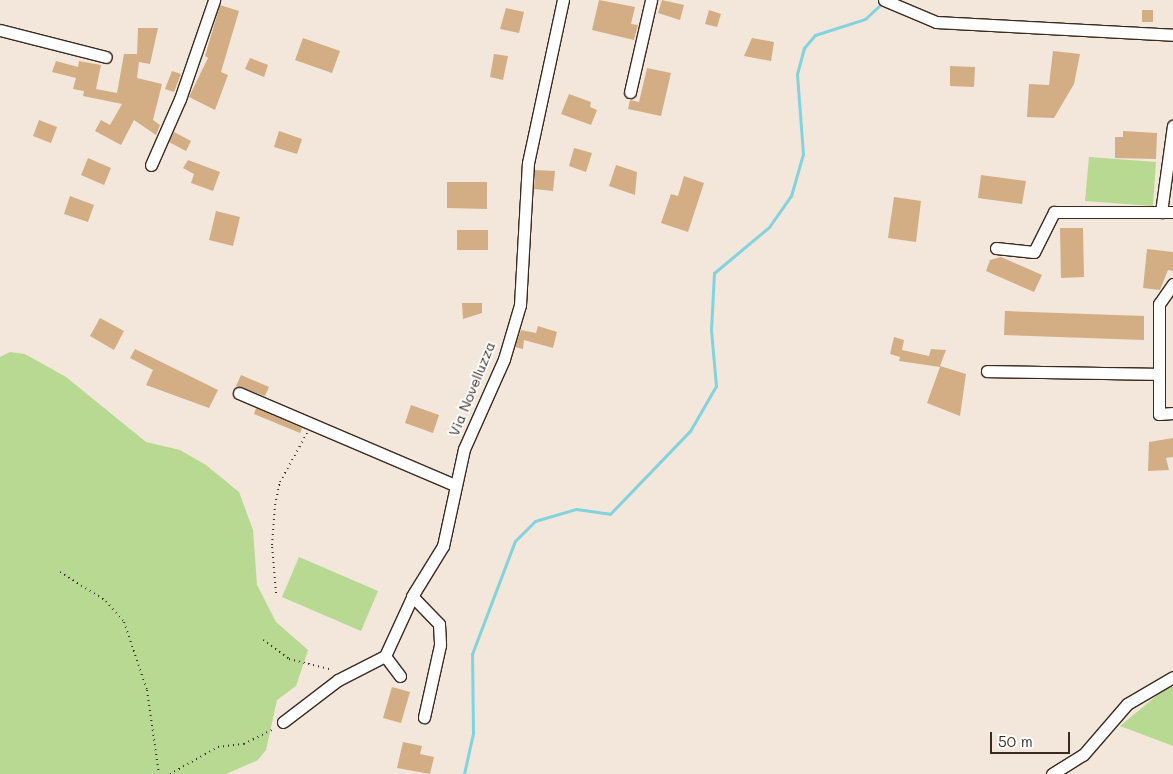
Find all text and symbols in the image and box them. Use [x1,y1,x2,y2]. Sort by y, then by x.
street label: Via Novelluzza [445,339,499,439]
scale bar [993,722,1073,754]
text: 50 m [998,731,1033,751]

